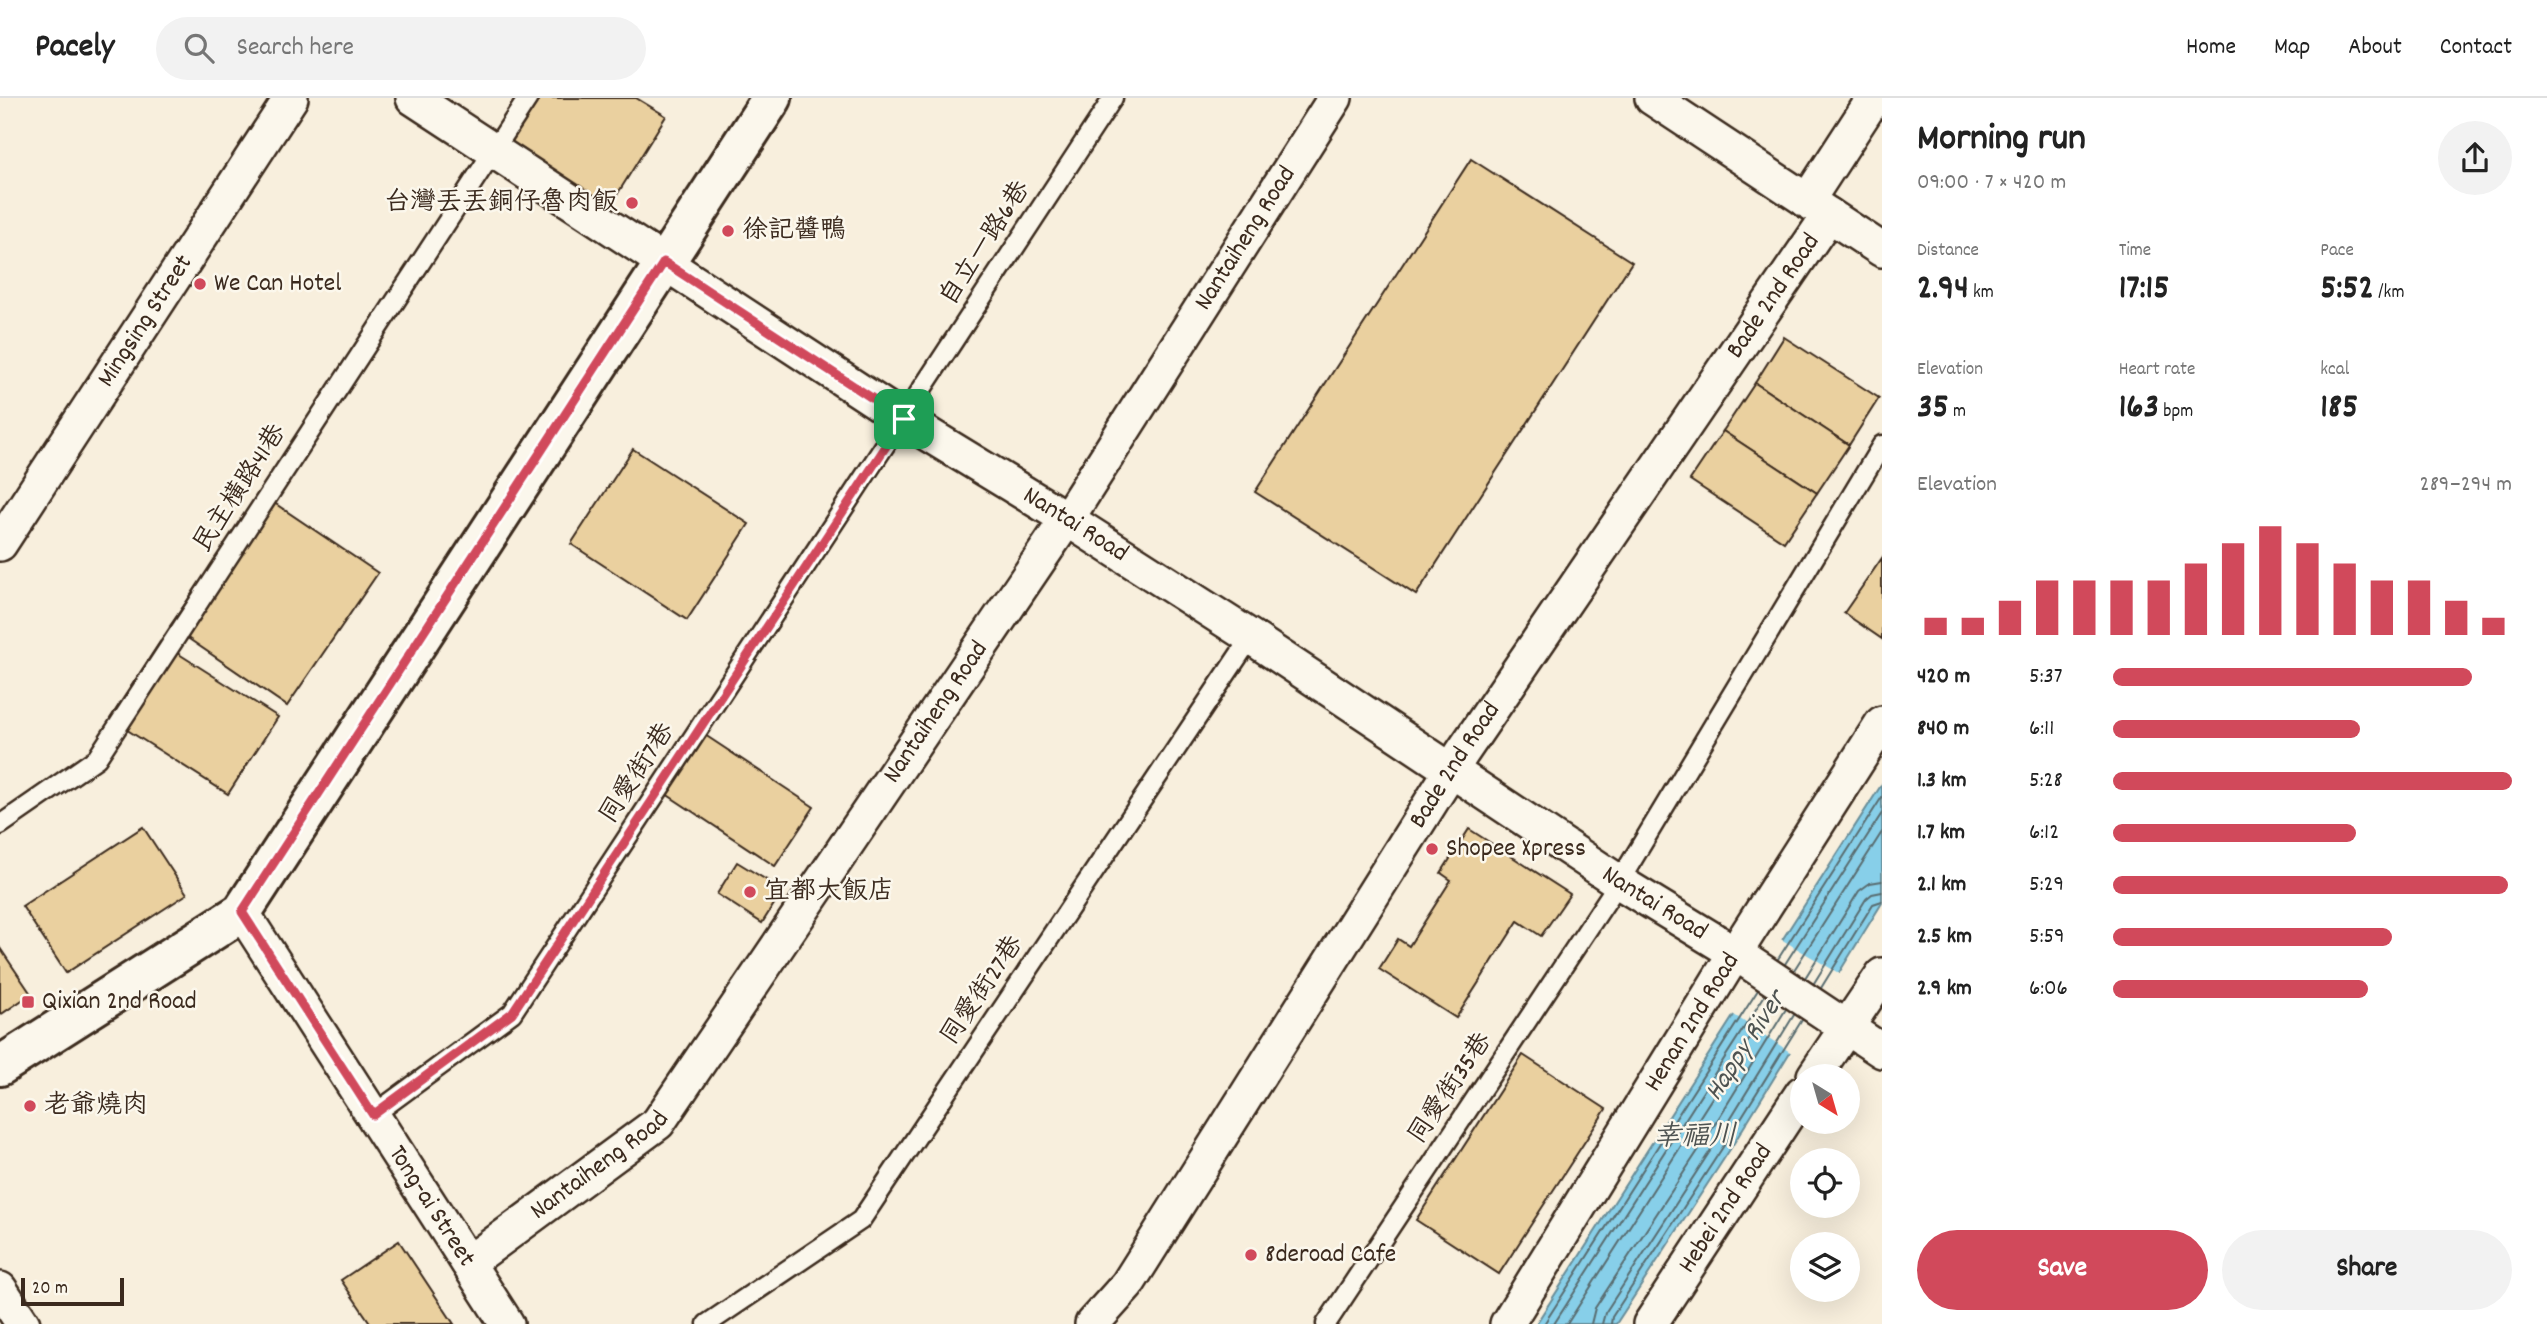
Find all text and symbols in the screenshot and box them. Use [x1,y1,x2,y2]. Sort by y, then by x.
search box [156,17,646,80]
text: Pacely [35,25,114,72]
icon: search [180,29,218,67]
text: Search here [236,30,354,67]
text: Home [2186,31,2236,65]
text: Map [2274,31,2310,65]
text: About [2348,31,2402,65]
text: Contact [2440,31,2512,65]
text: Morning run [1917,113,2086,168]
button: share [2438,121,2512,195]
street label: Nantaiheng Road [1186,159,1306,318]
text: 09:00 · 7 × 420 m [1917,167,2066,200]
street label: 自立一路6巷 [932,174,1040,314]
place label: 台灣丟丟銅仔魯肉飯 [384,185,618,222]
marker: 台灣丟丟銅仔魯肉飯 [624,195,640,211]
place label: 徐記醬鴨 [742,213,846,250]
marker: 徐記醬鴨 [720,223,736,239]
street label: Bade 2nd Road [1718,226,1830,366]
text: Distance [1917,238,1979,265]
text: Time [2119,238,2151,265]
text: Pace [2320,238,2354,265]
street label: Mingsing Street [88,247,203,395]
text: 2.94 [1917,265,1969,315]
text: 17:15 [2119,265,2169,315]
text: 5:52 [2320,265,2374,315]
place label: We Can Hotel [214,266,341,303]
marker: We Can Hotel [192,276,208,292]
text: km [1969,280,1994,307]
text: /km [2374,280,2404,307]
text: Elevation [1917,357,1983,384]
text: Heart rate [2119,357,2195,384]
text: kcal [2320,357,2349,384]
text: 35 [1917,384,1949,434]
text: 163 [2119,384,2159,434]
text: 185 [2320,384,2358,434]
pin [874,389,934,449]
text: m [1949,399,1966,426]
text: bpm [2159,399,2193,426]
icon: arrive [885,400,923,438]
street label: 民主橫路41巷 [186,417,296,561]
text: Elevation [1917,469,1997,502]
text: 289–294 m [2420,469,2512,502]
street label: Nantai Road [1016,478,1135,572]
street label: Nantaiheng Road [875,634,998,791]
text: 420 m [1917,661,1970,694]
text: 5:37 [2029,661,2063,694]
street label: Bade 2nd Road [1400,695,1510,836]
text: 840 m [1917,713,1969,746]
text: 6:11 [2029,713,2054,746]
street label: 同愛街7巷 [591,716,685,832]
text: 1.3 km [1917,765,1967,798]
text: 5:28 [2029,765,2063,798]
text: 1.7 km [1917,817,1965,850]
text: 6:12 [2029,817,2059,850]
place label: Shopee Xpress [1446,831,1586,868]
marker: Shopee Xpress [1424,841,1440,857]
street label: Nantai Road [1594,857,1714,950]
text: 2.1 km [1917,869,1966,902]
text: 5:29 [2029,869,2064,902]
place label: 宜都大飯店 [764,874,894,911]
marker: 宜都大飯店 [742,884,758,900]
text: 2.5 km [1917,921,1972,954]
text: 5:59 [2029,921,2065,954]
street label: 同愛街27巷 [933,929,1033,1053]
street label: Henan 2nd Road [1635,946,1749,1099]
text: 2.9 km [1917,973,1972,1006]
text: 6:06 [2029,973,2068,1006]
water label: Happy River [1696,981,1800,1110]
place label: Qixian 2nd Road [42,984,197,1021]
marker: Qixian 2nd Road [20,994,36,1010]
street label: 同愛街35巷 [1400,1026,1502,1152]
north arrow [1790,1064,1860,1134]
map controls [1790,1064,1860,1302]
place label: 老爺燒肉 [44,1088,148,1125]
marker: 老爺燒肉 [22,1098,38,1114]
street label: Nantaiheng Road [523,1104,679,1230]
water label: 幸福川 [1653,1119,1738,1159]
street label: Hebei 2nd Road [1670,1137,1782,1281]
street label: Tong-ai Street [378,1138,484,1275]
button: locate [1790,1148,1860,1218]
button: Save [1917,1230,2208,1310]
button: Share [2222,1230,2512,1310]
button: layers [1790,1232,1860,1302]
place label: 8deroad Cafe [1265,1237,1396,1274]
marker: 8deroad Cafe [1243,1247,1259,1263]
scale bar [21,1275,124,1307]
text: 20 m [32,1276,68,1303]

